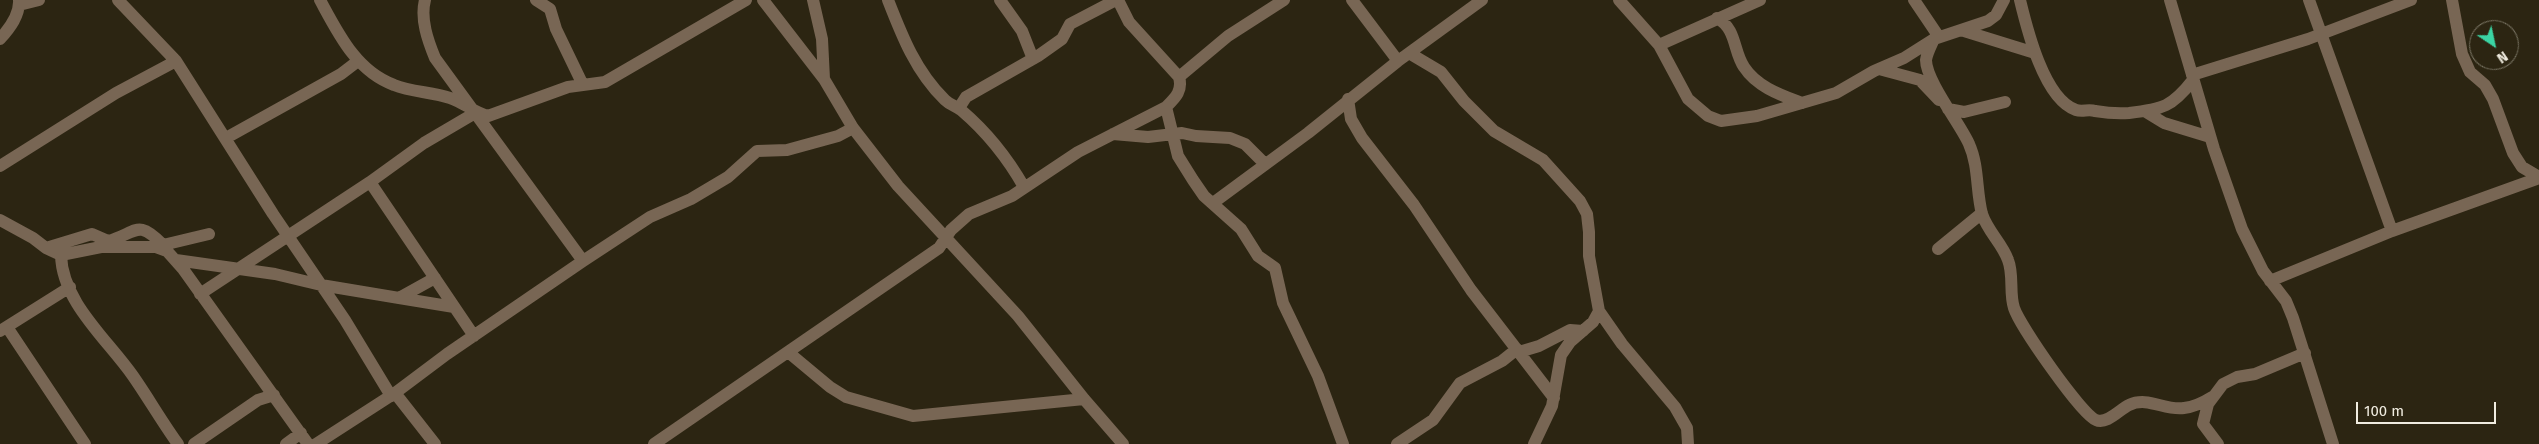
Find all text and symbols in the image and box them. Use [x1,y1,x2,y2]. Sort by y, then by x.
north arrow [2469,20,2519,70]
text: N [2494,47,2511,67]
scale bar [2359,392,2499,424]
text: 100 m [2364,402,2404,420]

